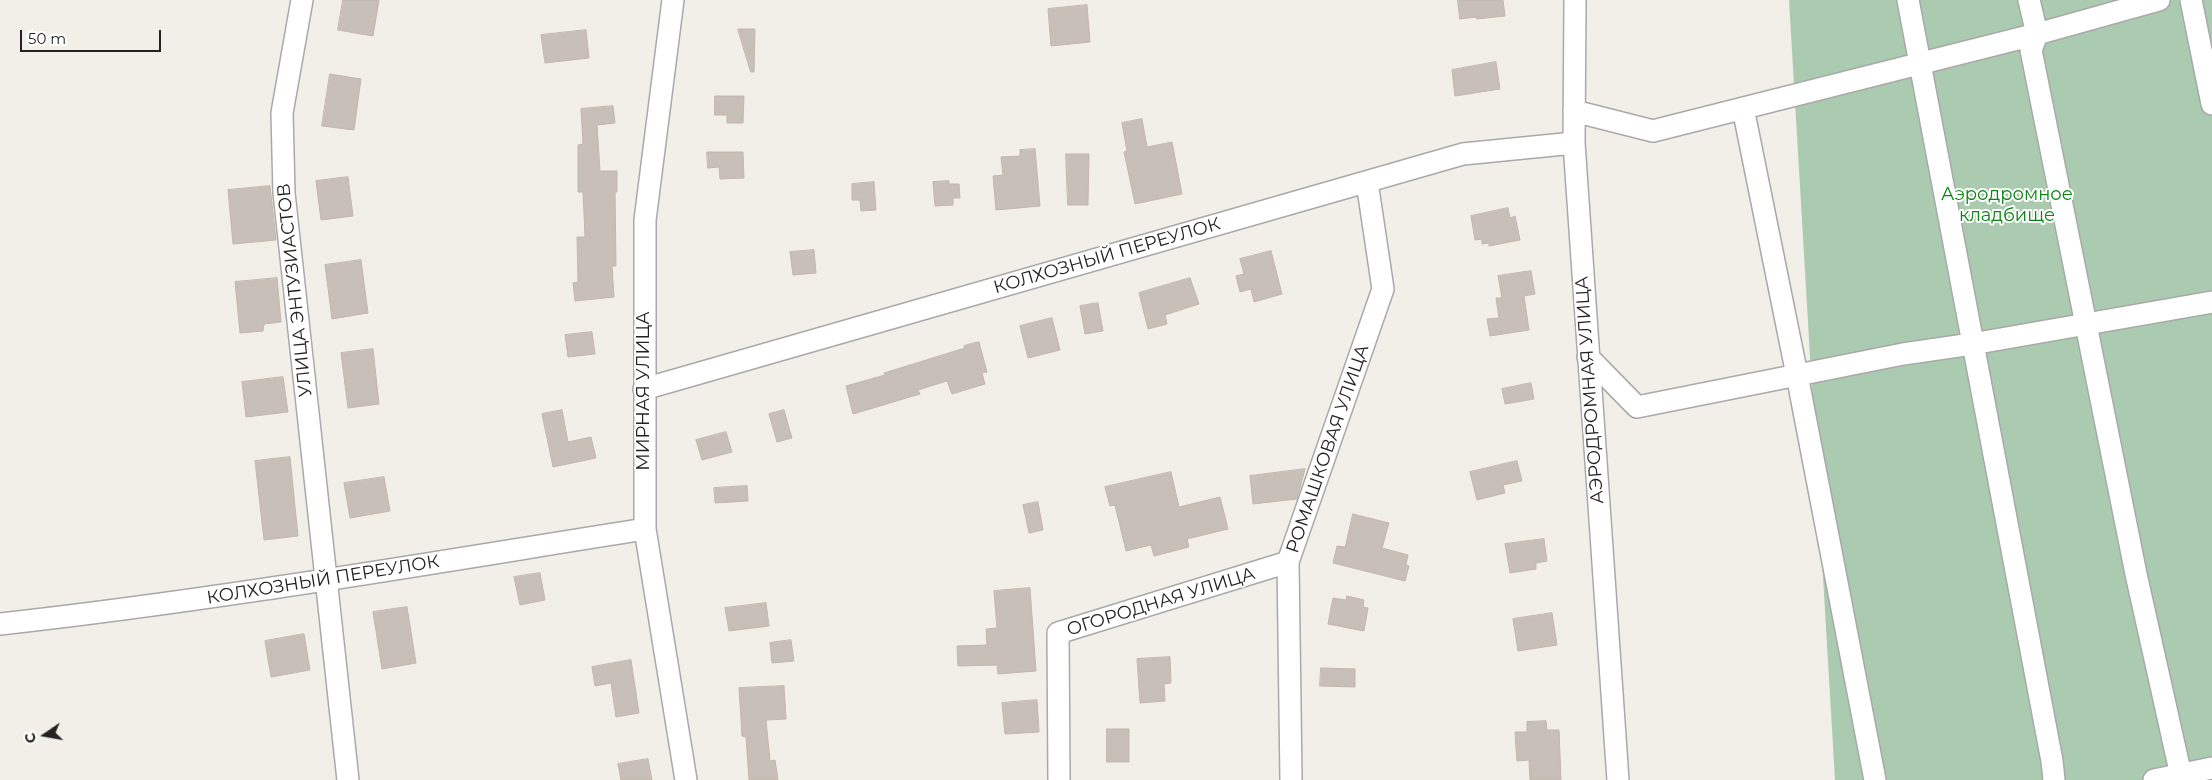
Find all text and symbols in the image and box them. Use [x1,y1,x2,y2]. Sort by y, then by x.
scale bar [22,20,164,52]
text: 50 m [28,29,66,48]
street label: УЛИЦА ЭНТУЗИАСТОВ [273,182,317,398]
park label: Аэродромное кладбище [1941,184,2073,226]
street label: КОЛХОЗНЫЙ ПЕРЕУЛОК [991,213,1223,299]
street label: АЭРОДРОМНАЯ УЛИЦА [1571,275,1609,505]
street label: МИРНАЯ УЛИЦА [633,311,655,471]
street label: РОМАШКОВАЯ УЛИЦА [1282,342,1374,556]
street label: КОЛХОЗНЫЙ ПЕРЕУЛОК [205,551,441,609]
street label: ОГОРОДНАЯ УЛИЦА [1064,563,1258,641]
north arrow [20,710,70,760]
text: С [20,731,40,745]

